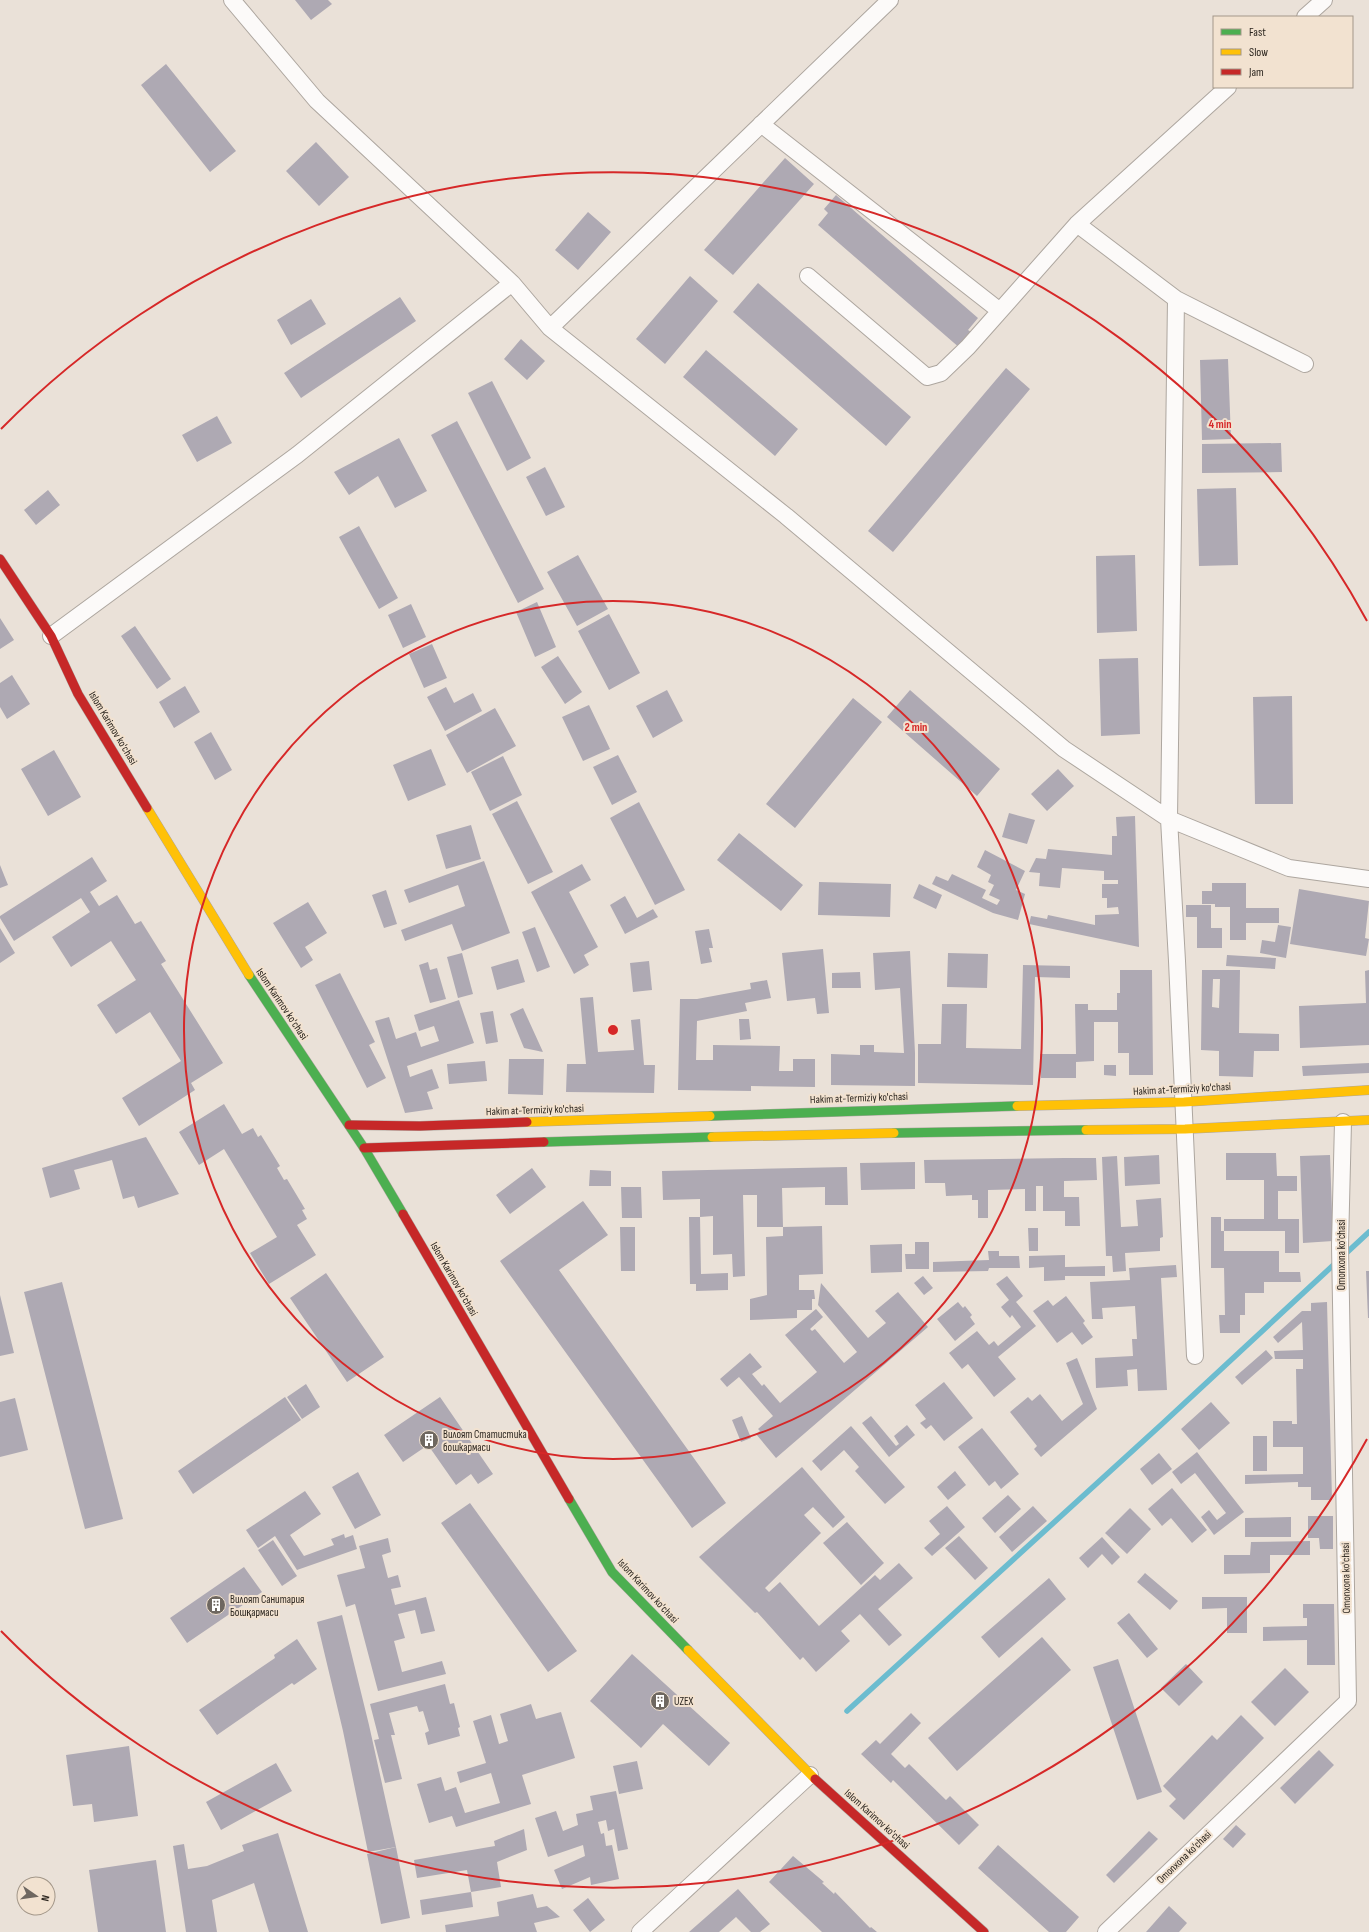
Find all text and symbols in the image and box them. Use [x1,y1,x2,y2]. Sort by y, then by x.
legend [1213,16,1353,88]
text: Fast [1249,25,1266,40]
text: Slow [1249,45,1268,60]
text: Jam [1248,65,1264,80]
text: 4 min [1208,417,1232,432]
street label: Islom Karimov ko'chasi [86,689,140,767]
text: 2 min [905,720,927,735]
street label: Islom Karimov ko'chasi [253,966,311,1042]
centre of rings [606,1023,620,1037]
street label: Hakim at-Termiziy ko'chasi [1133,1080,1231,1098]
street label: Hakim at-Termiziy ko'chasi [810,1090,908,1106]
street label: Hakim at-Termiziy ko'chasi [486,1102,584,1118]
street label: Omonxona ko'chasi [1335,1220,1348,1290]
street label: Islom Karimov ko'chasi [428,1240,480,1318]
place label: Вилоят Статистика бошкармаси [443,1428,527,1454]
building icon: Вилоят Статистика бошкармаси [418,1429,440,1451]
street label: Omonxona ko'chasi [1339,1543,1353,1613]
street label: Islom Karimov ko'chasi [615,1556,681,1626]
place label: Вилоят Санитария Бошқармаси [230,1593,304,1619]
building icon: Вилоят Санитария Бошқармаси [205,1594,227,1616]
building icon: UZEX [649,1690,671,1712]
place label: UZEX [674,1695,694,1708]
street label: Islom Karimov ko'chasi [842,1786,912,1852]
street label: Omonxona ko'chasi [1154,1828,1214,1886]
north arrow [16,1876,56,1916]
text: N [38,1894,52,1903]

